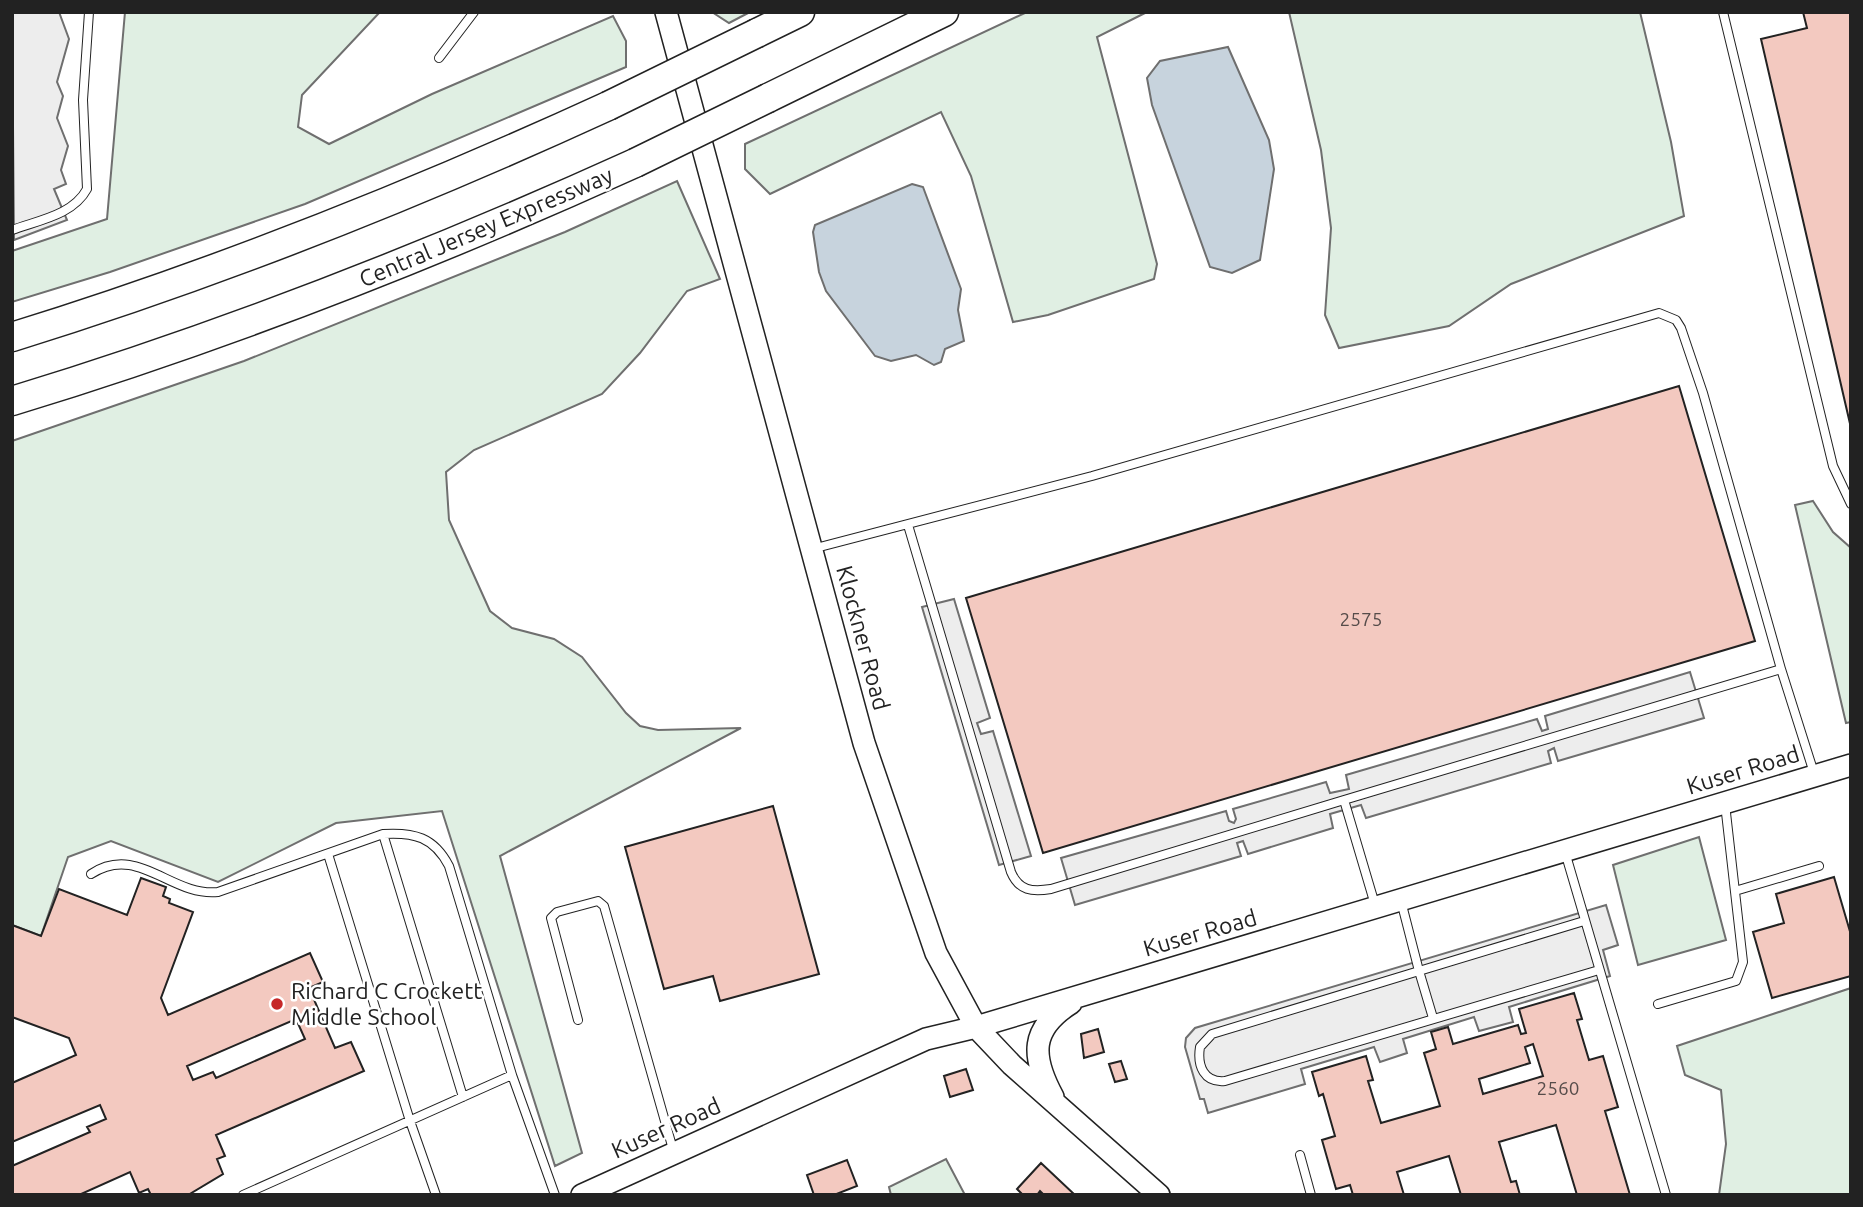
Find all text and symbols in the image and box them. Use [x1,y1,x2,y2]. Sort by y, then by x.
street label: Central Jersey Expressway [355,162,616,291]
street label: Klockner Road [832,563,895,713]
house number: 2575 [1340,608,1382,630]
street label: Kuser Road [1683,741,1802,799]
street label: Kuser Road [1140,904,1259,961]
place label: Richard C Crockett Middle School [291,978,482,1029]
marker: Richard C Crockett Middle School [269,996,285,1012]
house number: 2560 [1537,1077,1579,1099]
street label: Kuser Road [607,1092,724,1163]

